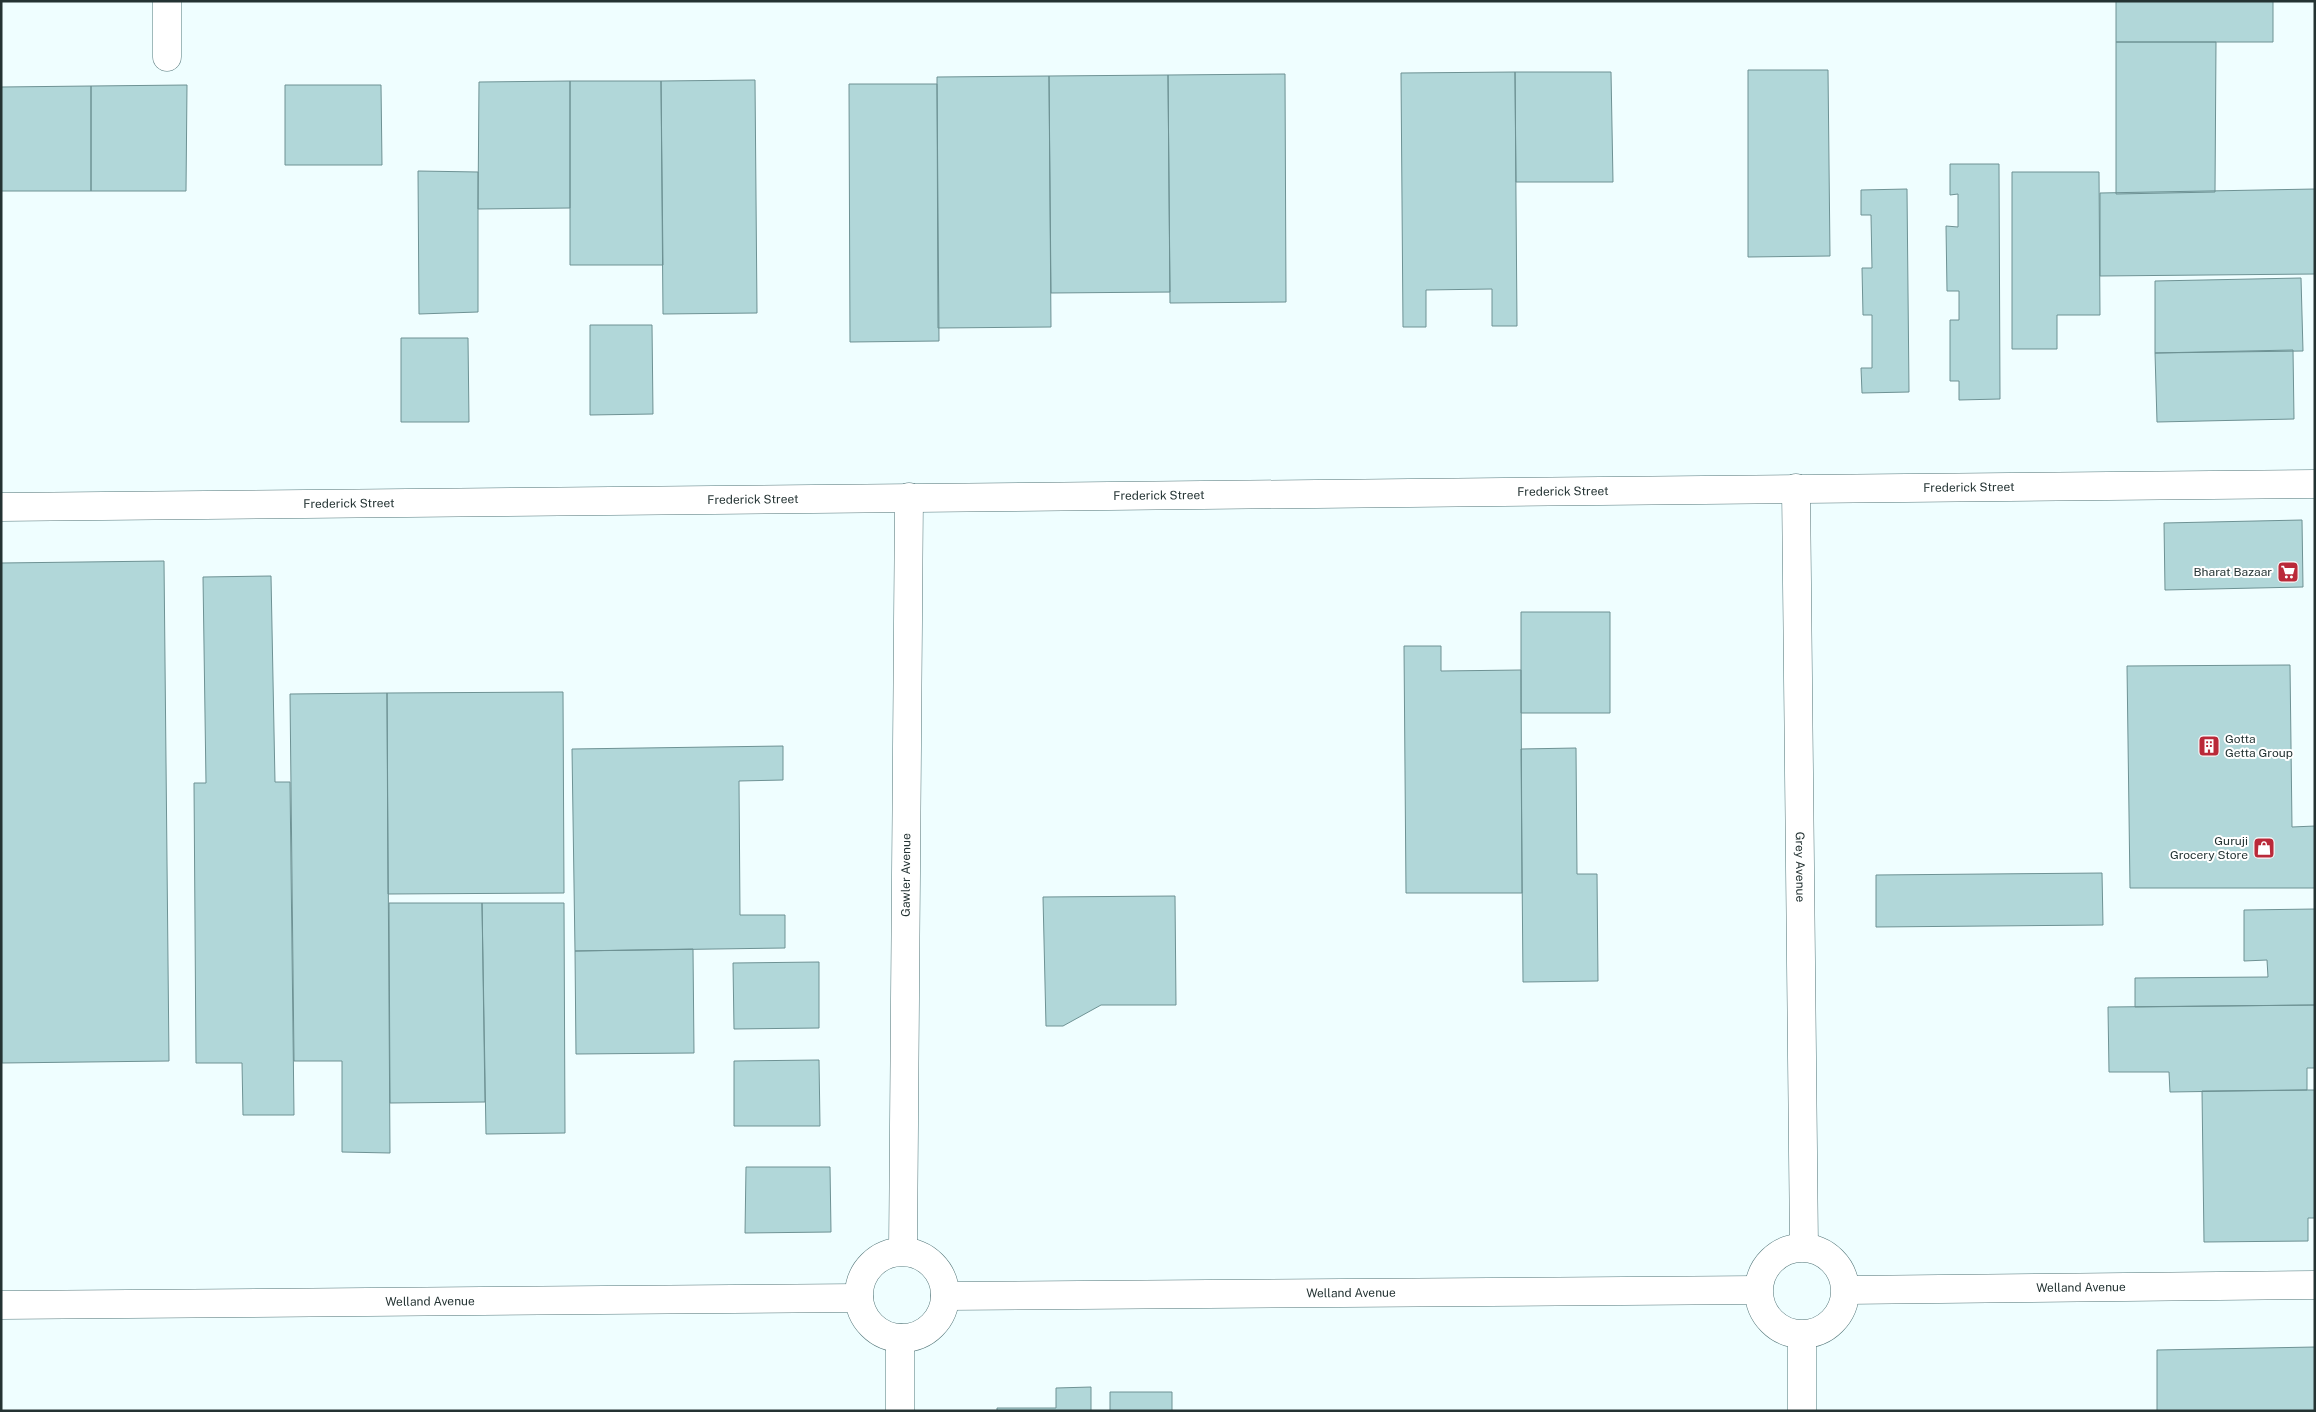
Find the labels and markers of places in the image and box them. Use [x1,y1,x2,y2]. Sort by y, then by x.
supermarket icon: Bharat Bazaar [2276,560,2300,584]
place label: Bharat Bazaar [2194,565,2272,579]
place label: Gotta Getta Group [2225,732,2293,760]
building icon: Gotta Getta Group [2197,734,2221,758]
place label: Guruji Grocery Store [2170,834,2248,862]
shop icon: Guruji Grocery Store [2252,836,2276,860]

